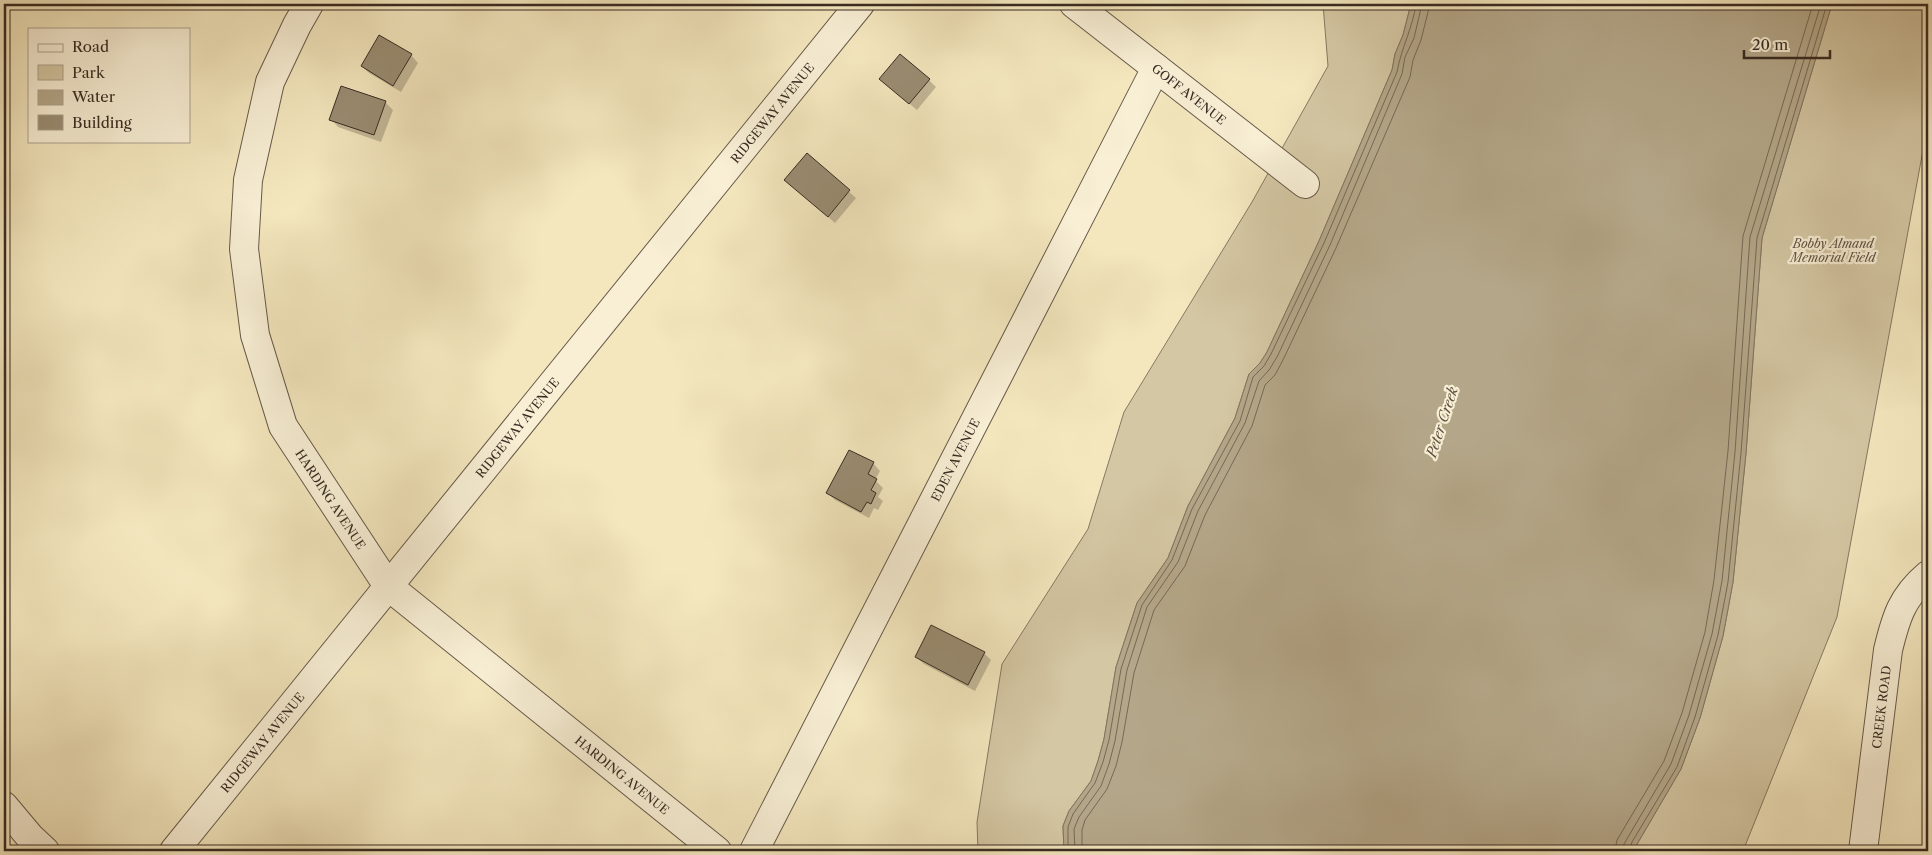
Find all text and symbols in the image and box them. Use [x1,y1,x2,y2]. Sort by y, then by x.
legend [28,28,190,142]
scale bar [1744,28,1831,60]
text: 20 m [1752,35,1788,54]
text: Road [72,37,109,56]
street label: RIDGEWAY AVENUE [727,60,817,166]
street label: GOFF AVENUE [1149,60,1229,127]
text: Park [72,63,106,82]
text: Water [71,87,116,106]
text: Building [72,113,132,132]
park label: Bobby Almand Memorial Field [1789,236,1877,265]
street label: RIDGEWAY AVENUE [472,374,562,480]
water label: Peter Creek [1422,384,1462,460]
street label: EDEN AVENUE [927,416,982,504]
street label: HARDING AVENUE [293,446,369,552]
street label: CREEK ROAD [1868,664,1894,750]
street label: RIDGEWAY AVENUE [217,689,307,795]
street label: HARDING AVENUE [572,732,672,817]

